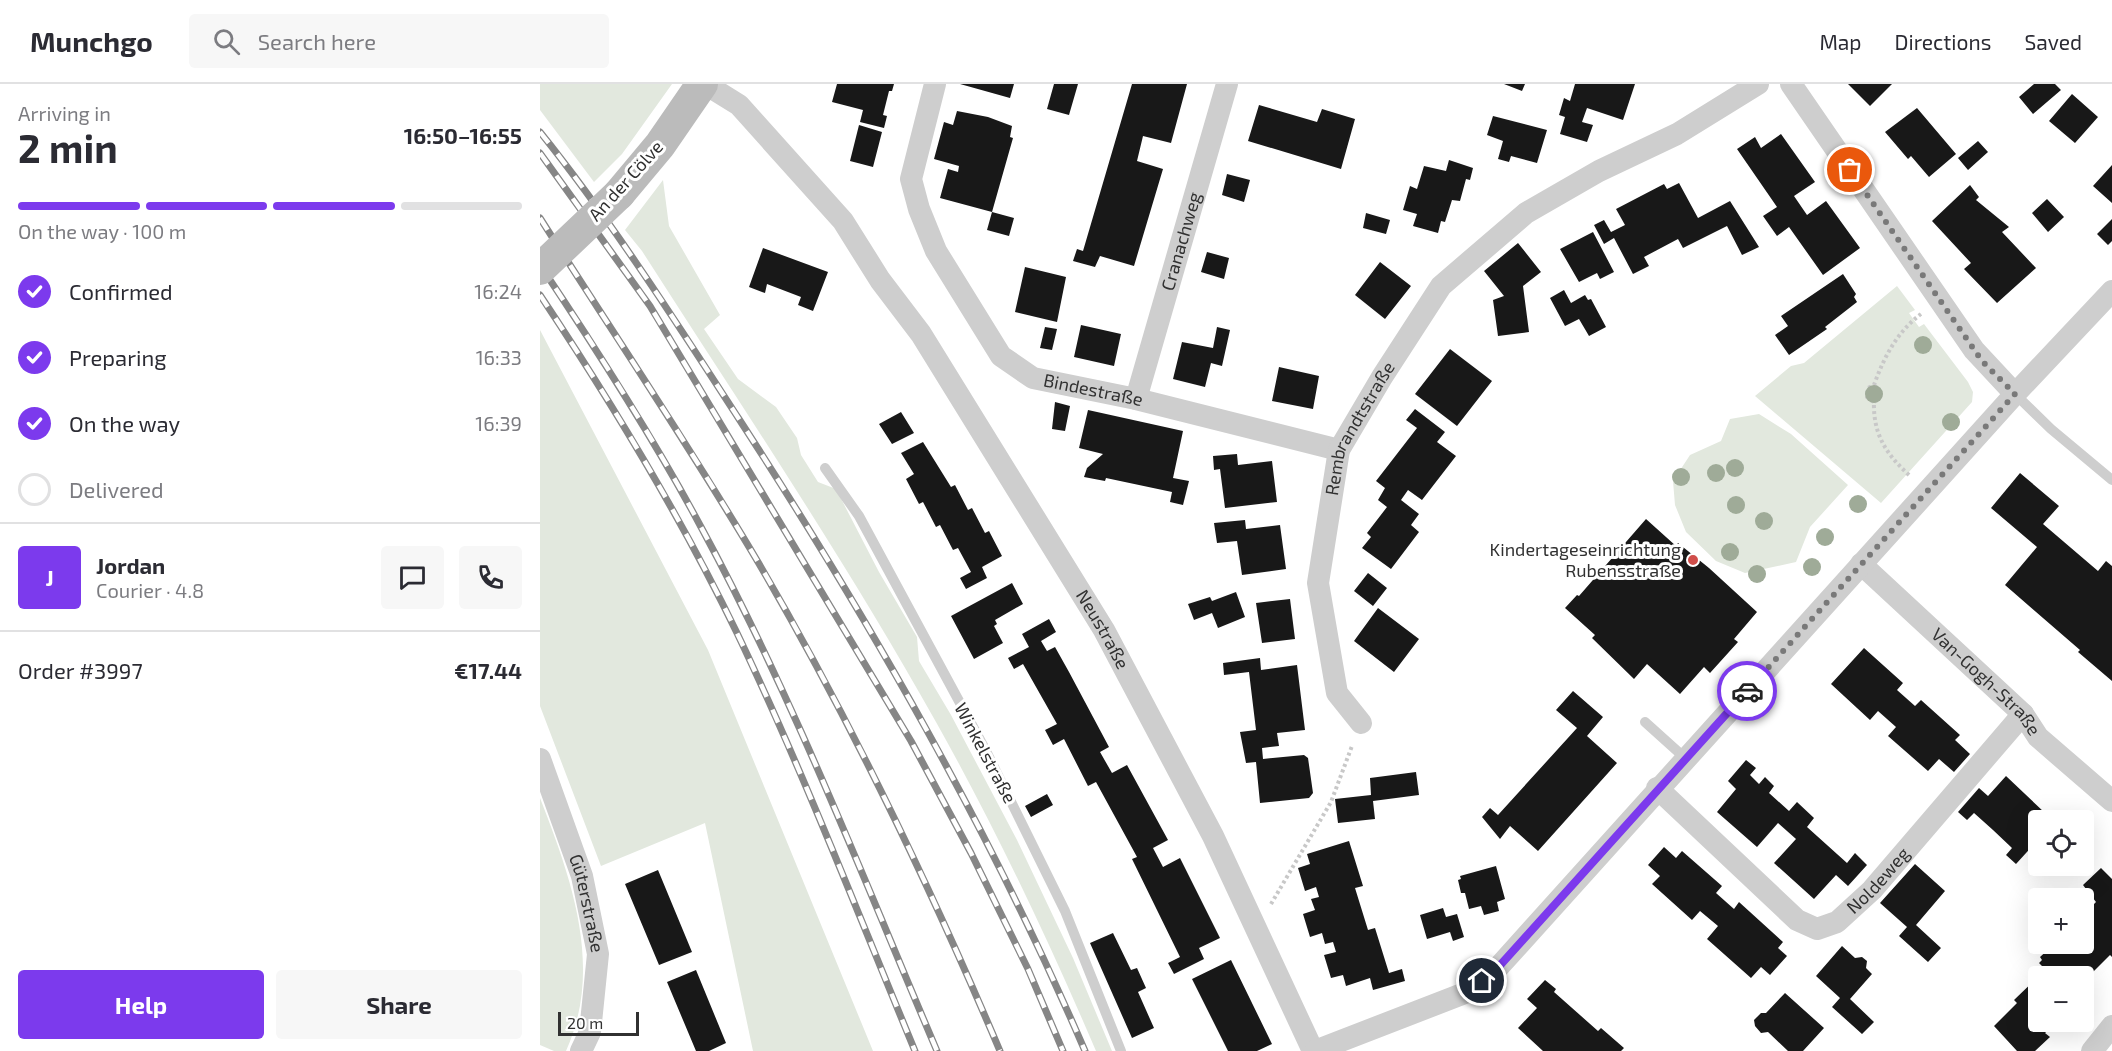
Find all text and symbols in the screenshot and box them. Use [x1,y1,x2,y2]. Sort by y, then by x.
search box [189,14,609,68]
text: Munchgo [30,24,153,58]
icon: search [210,25,243,58]
text: Search here [258,28,376,54]
text: Map [1819,29,1862,54]
text: Directions [1895,29,1991,54]
text: Saved [2024,29,2082,54]
text: Arriving in [18,101,111,125]
text: 16:50–16:55 [404,122,522,148]
text: 2 min [18,124,118,171]
street label: An der Cölve [583,135,667,225]
pin [1824,144,1875,195]
icon: bag [1833,153,1866,186]
street label: Cranachweg [1156,189,1205,293]
text: On the way · 100 m [18,219,186,243]
icon: check [18,275,51,308]
text: Confirmed [69,278,173,304]
text: 16:24 [474,279,522,303]
icon: check [18,341,51,374]
text: Preparing [69,344,167,370]
text: 16:33 [476,345,522,369]
street label: Rembrandtstraße [1320,357,1399,497]
street label: Bindestraße [1042,368,1145,410]
icon: check [18,407,51,440]
text: On the way [69,410,180,436]
text: 16:39 [475,411,522,435]
text: Delivered [69,476,164,502]
place label: Kindertageseinrichtung Rubensstraße [1490,538,1681,581]
button: chat [381,546,444,609]
button: phone [459,546,522,609]
text: Jordan [96,552,165,578]
marker: Kindertageseinrichtung Rubensstraße [1686,553,1700,567]
text: J [45,564,54,590]
text: Courier · 4.8 [96,578,204,602]
street label: Neustraße [1072,585,1135,672]
street label: Van-Gogh-Straße [1927,623,2046,739]
text: Order #3997 [18,657,143,683]
text: €17.44 [454,657,522,683]
courier [1717,661,1777,721]
icon: car [1731,675,1764,708]
street label: Winkelstraße [950,698,1022,807]
map controls [2028,810,2094,1032]
button: locate [2028,810,2094,876]
street label: Noldeweg [1841,842,1914,918]
street label: Güterstraße [565,851,609,954]
button: + [2028,888,2094,954]
pin [1456,955,1507,1006]
icon: home [1465,964,1498,997]
button: − [2028,966,2094,1032]
button: Help [18,970,264,1039]
button: Share [276,970,522,1039]
scale bar [558,1009,639,1036]
text: 20 m [567,1013,603,1032]

